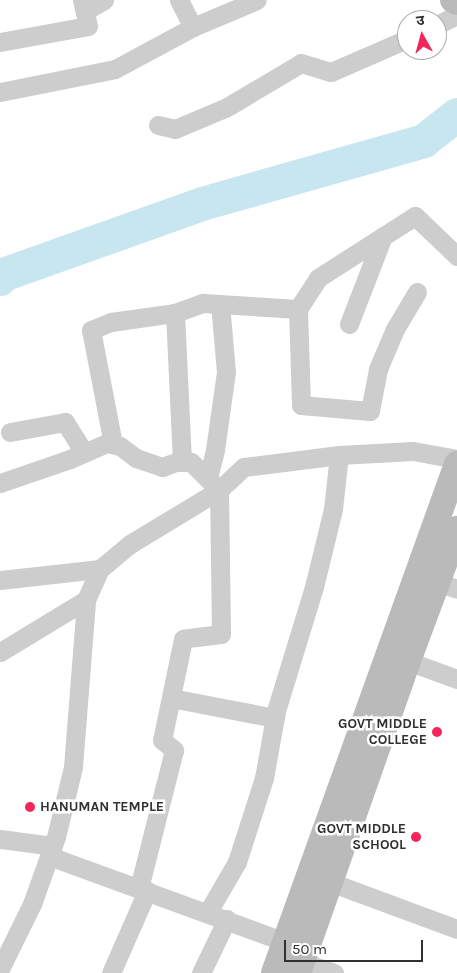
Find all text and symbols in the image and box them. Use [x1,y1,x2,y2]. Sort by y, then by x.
north arrow [397,10,447,60]
text: उ [415,12,425,30]
place label: GOVT MIDDLE COLLEGE [338,716,427,749]
marker: GOVT MIDDLE COLLEGE [431,726,443,738]
place label: HANUMAN TEMPLE [40,799,164,815]
marker: HANUMAN TEMPLE [24,801,36,813]
place label: GOVT MIDDLE SCHOOL [317,821,406,854]
marker: GOVT MIDDLE SCHOOL [410,831,422,843]
scale bar [287,930,426,962]
text: 50 m [292,940,327,958]

